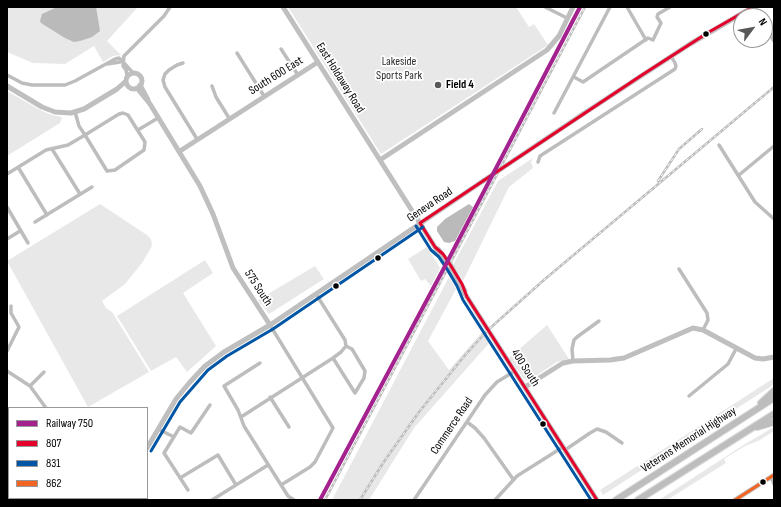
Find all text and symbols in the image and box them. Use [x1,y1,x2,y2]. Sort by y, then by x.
north arrow [733,8,773,48]
text: N [756,16,770,28]
unlabelled marker [701,29,711,39]
street label: East Holdaway Road [313,40,367,116]
street label: South 600 East [246,54,306,98]
park label: Lakeside Sports Park [376,55,422,83]
place label: Field 4 [446,78,474,92]
marker: Field 4 [433,80,443,90]
street label: Geneva Road [405,185,455,225]
unlabelled marker [373,253,383,263]
street label: 575 South [241,267,275,309]
unlabelled marker [331,281,341,291]
street label: 400 South [508,347,542,389]
street label: Commerce Road [428,395,476,457]
street label: Veterans Memorial Highway [639,404,739,476]
legend [8,407,148,499]
text: Railway 750 [46,416,93,431]
unlabelled marker [538,419,548,429]
text: 807 [46,436,61,451]
text: 831 [46,456,60,471]
text: 862 [46,476,62,491]
unlabelled marker [758,477,768,487]

